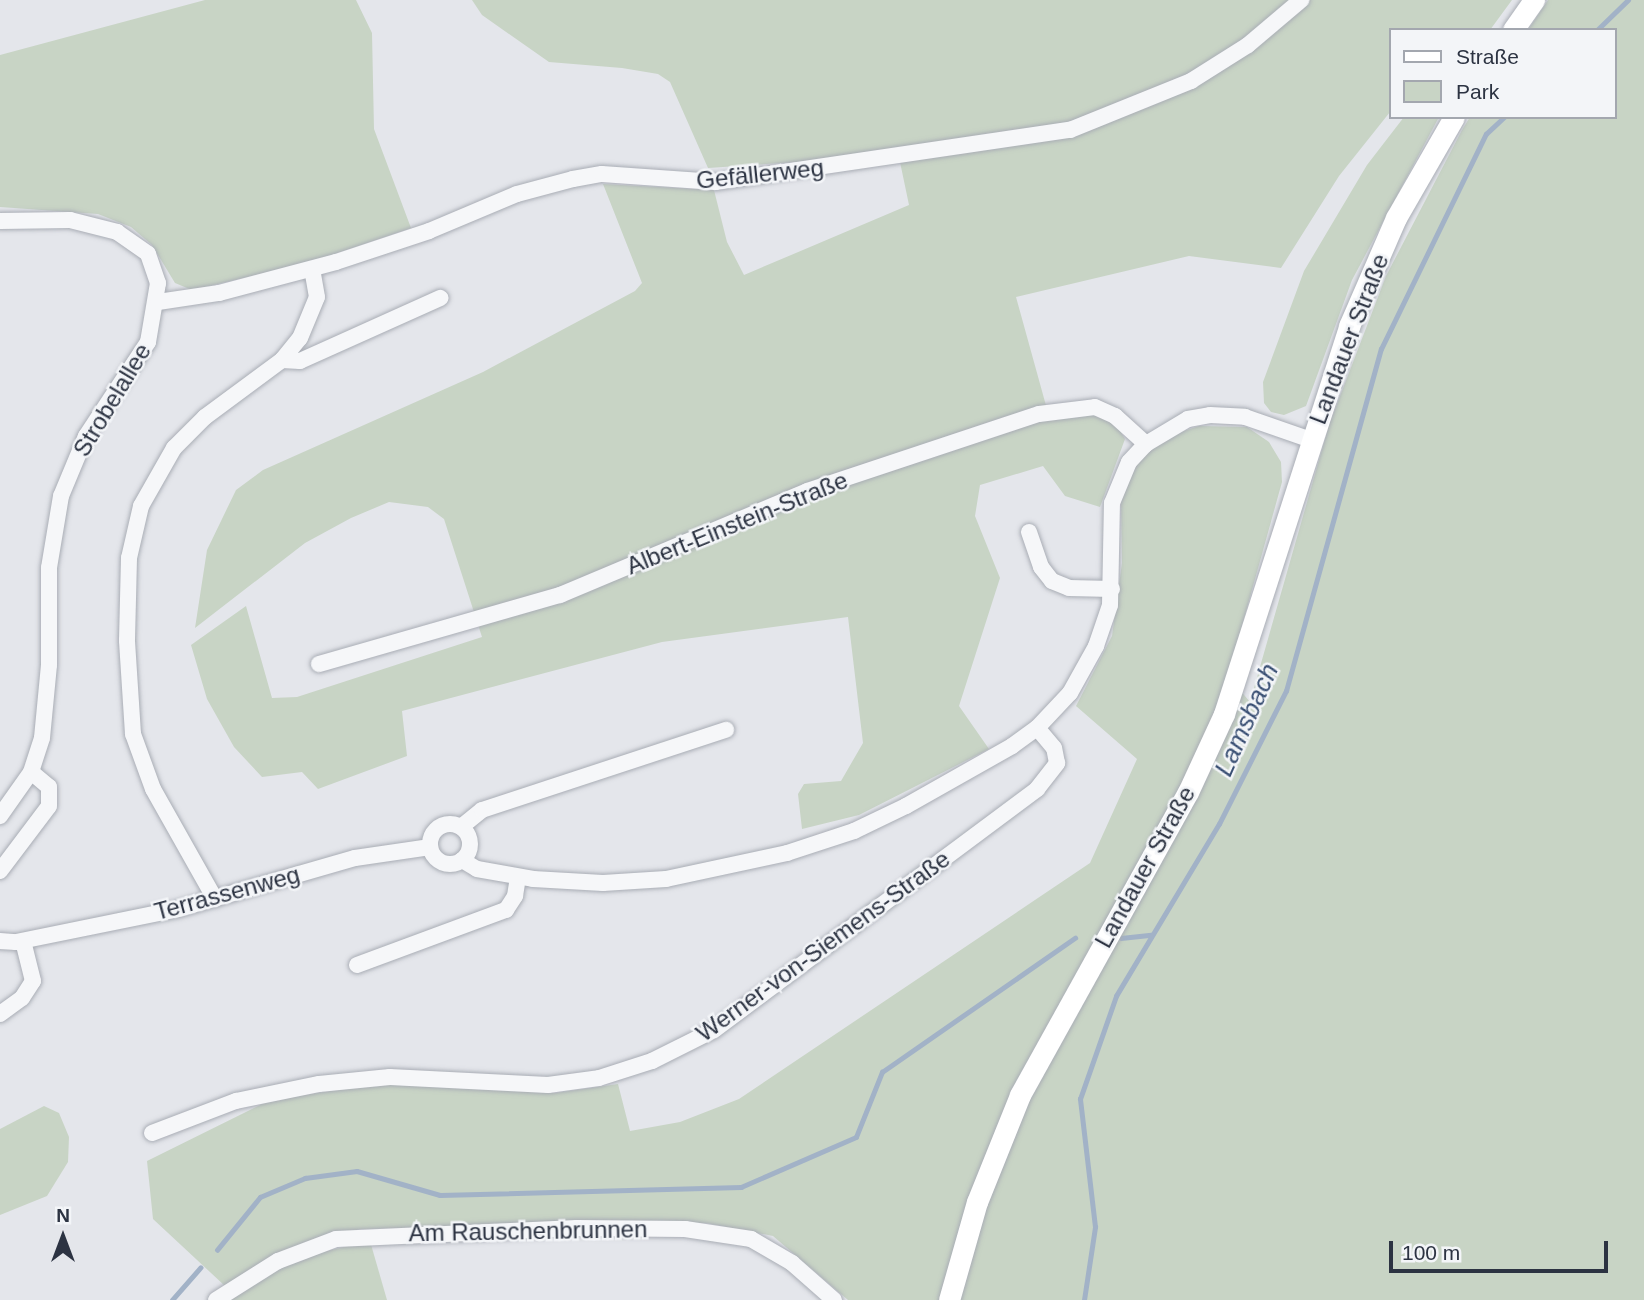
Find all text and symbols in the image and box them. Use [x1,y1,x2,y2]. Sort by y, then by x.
legend [1388,28,1616,119]
text: Straße [1456,45,1519,68]
text: Park [1456,80,1499,103]
street label: Gefällerweg [695,153,825,195]
street label: Landauer Straße [1303,250,1395,428]
street label: Strobelallee [67,338,157,462]
street label: Albert-Einstein-Straße [622,465,852,581]
water label: Lamsbach [1208,659,1286,781]
street label: Landauer Straße [1089,781,1201,953]
street label: Werner-von-Siemens-Straße [691,844,955,1048]
street label: Terrassenweg [151,860,303,926]
north arrow [28,1202,98,1272]
text: N [56,1205,70,1226]
street label: Am Rauschenbrunnen [408,1215,648,1247]
scale bar [1392,1226,1611,1270]
text: 100 m [1402,1241,1460,1264]

